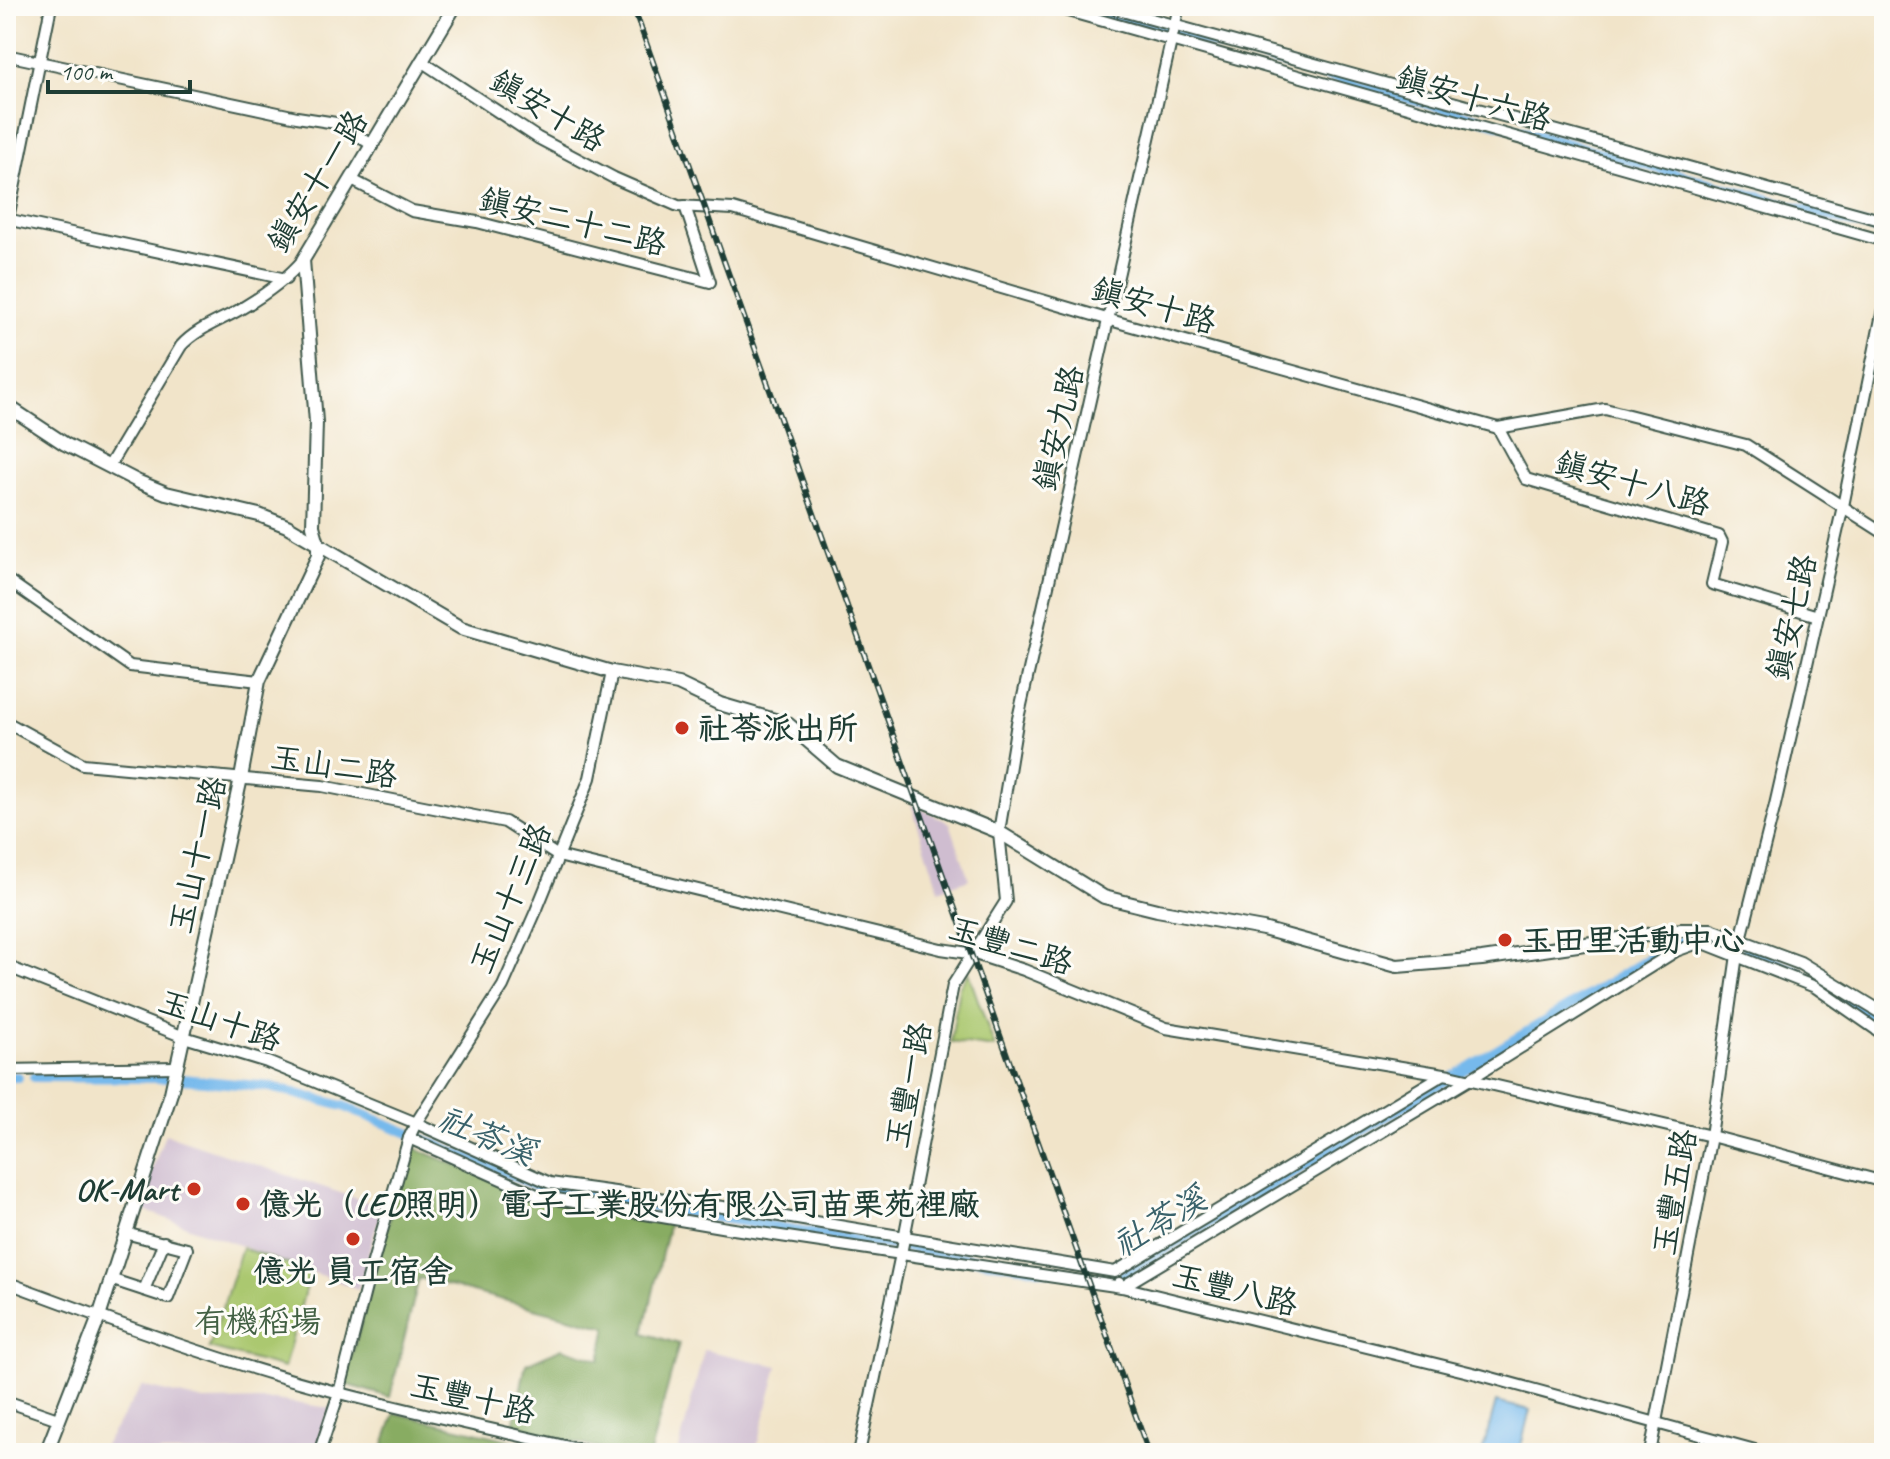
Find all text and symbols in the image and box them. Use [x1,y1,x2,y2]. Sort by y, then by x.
scale bar [48,44,190,94]
text: 100 m [60,57,114,87]
street label: 鎮安十六路 [1391,57,1556,140]
street label: 鎮安十路 [482,60,613,161]
street label: 鎮安十一路 [258,103,377,260]
street label: 鎮安二十二路 [475,178,671,265]
street label: 鎮安十路 [1087,268,1221,343]
street label: 鎮安九路 [1024,361,1093,495]
street label: 鎮安十八路 [1550,442,1715,525]
street label: 鎮安七路 [1757,550,1826,684]
place label: 社苓派出所 [698,708,858,749]
marker: 社苓派出所 [673,719,691,737]
street label: 玉山二路 [267,736,400,797]
street label: 玉山十一路 [160,773,235,938]
street label: 玉山十三路 [460,817,561,980]
street label: 玉豐二路 [944,907,1078,984]
place label: 玉田里活動中心 [1521,920,1745,961]
marker: 玉田里活動中心 [1496,931,1514,949]
street label: 玉山十路 [153,980,287,1061]
street label: 玉豐一路 [876,1018,941,1152]
water label: 社苓溪 [431,1096,544,1175]
street label: 玉豐五路 [1643,1125,1706,1259]
place label: OK-Mart [75,1169,181,1210]
water label: 社苓溪 [1104,1176,1216,1266]
marker: OK-Mart [185,1180,203,1198]
place label: 億光（LED照明）電子工業股份有限公司苗栗苑裡廠 [259,1184,980,1225]
marker: 億光（LED照明）電子工業股份有限公司苗栗苑裡廠 [234,1195,252,1213]
marker: 億光 員工宿舍 [344,1230,362,1248]
place label: 億光 員工宿舍 [253,1251,453,1292]
street label: 玉豐八路 [1168,1254,1302,1325]
park label: 有機稻場 [194,1301,322,1342]
street label: 玉豐十路 [406,1364,540,1433]

